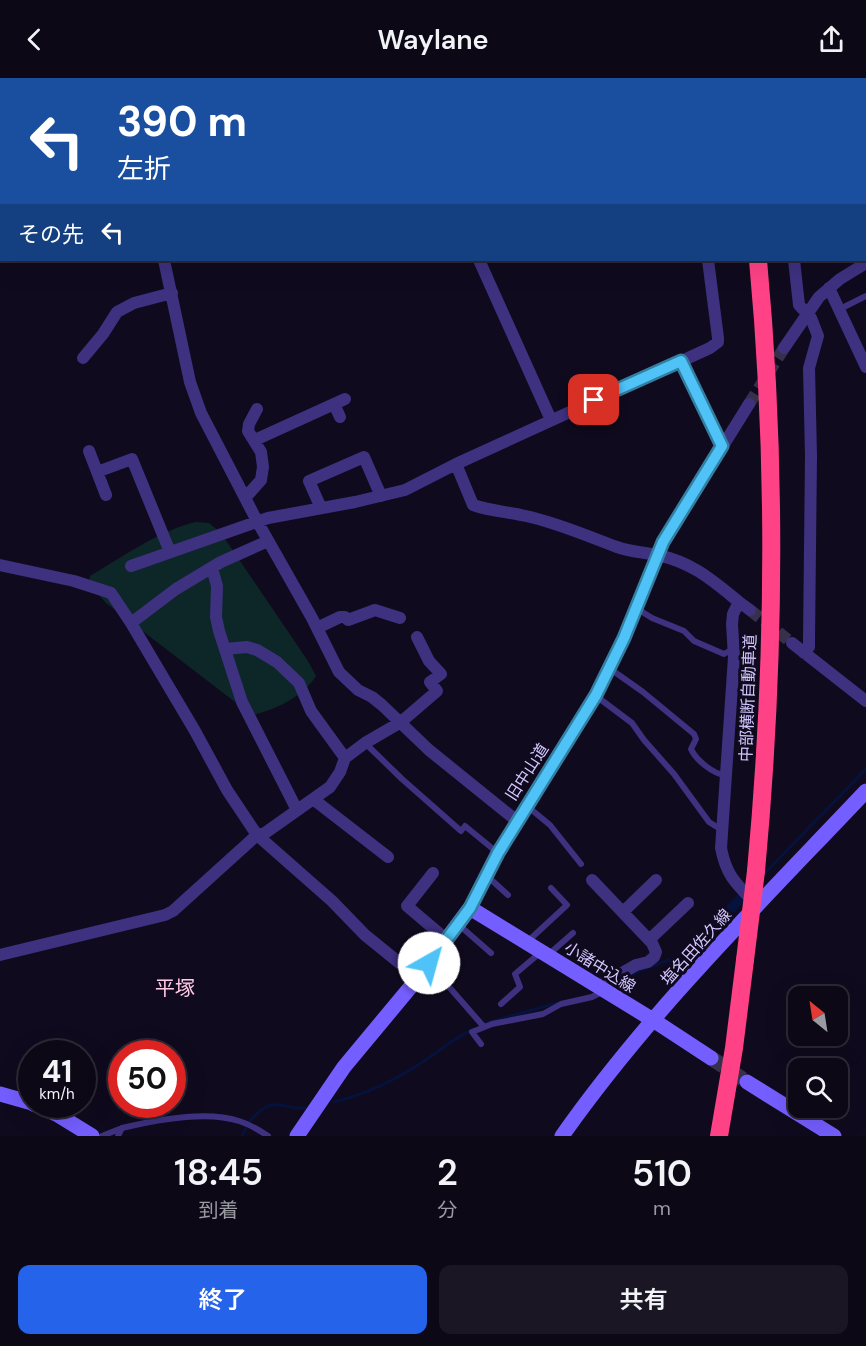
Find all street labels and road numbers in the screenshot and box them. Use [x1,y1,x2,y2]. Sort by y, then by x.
street label: 中部横断自動車道 [735,634,761,762]
street label: 旧中山道 [501,739,553,805]
street label: 塩名田佐久線 [656,904,736,990]
street label: 小諸中込線 [561,937,639,997]

